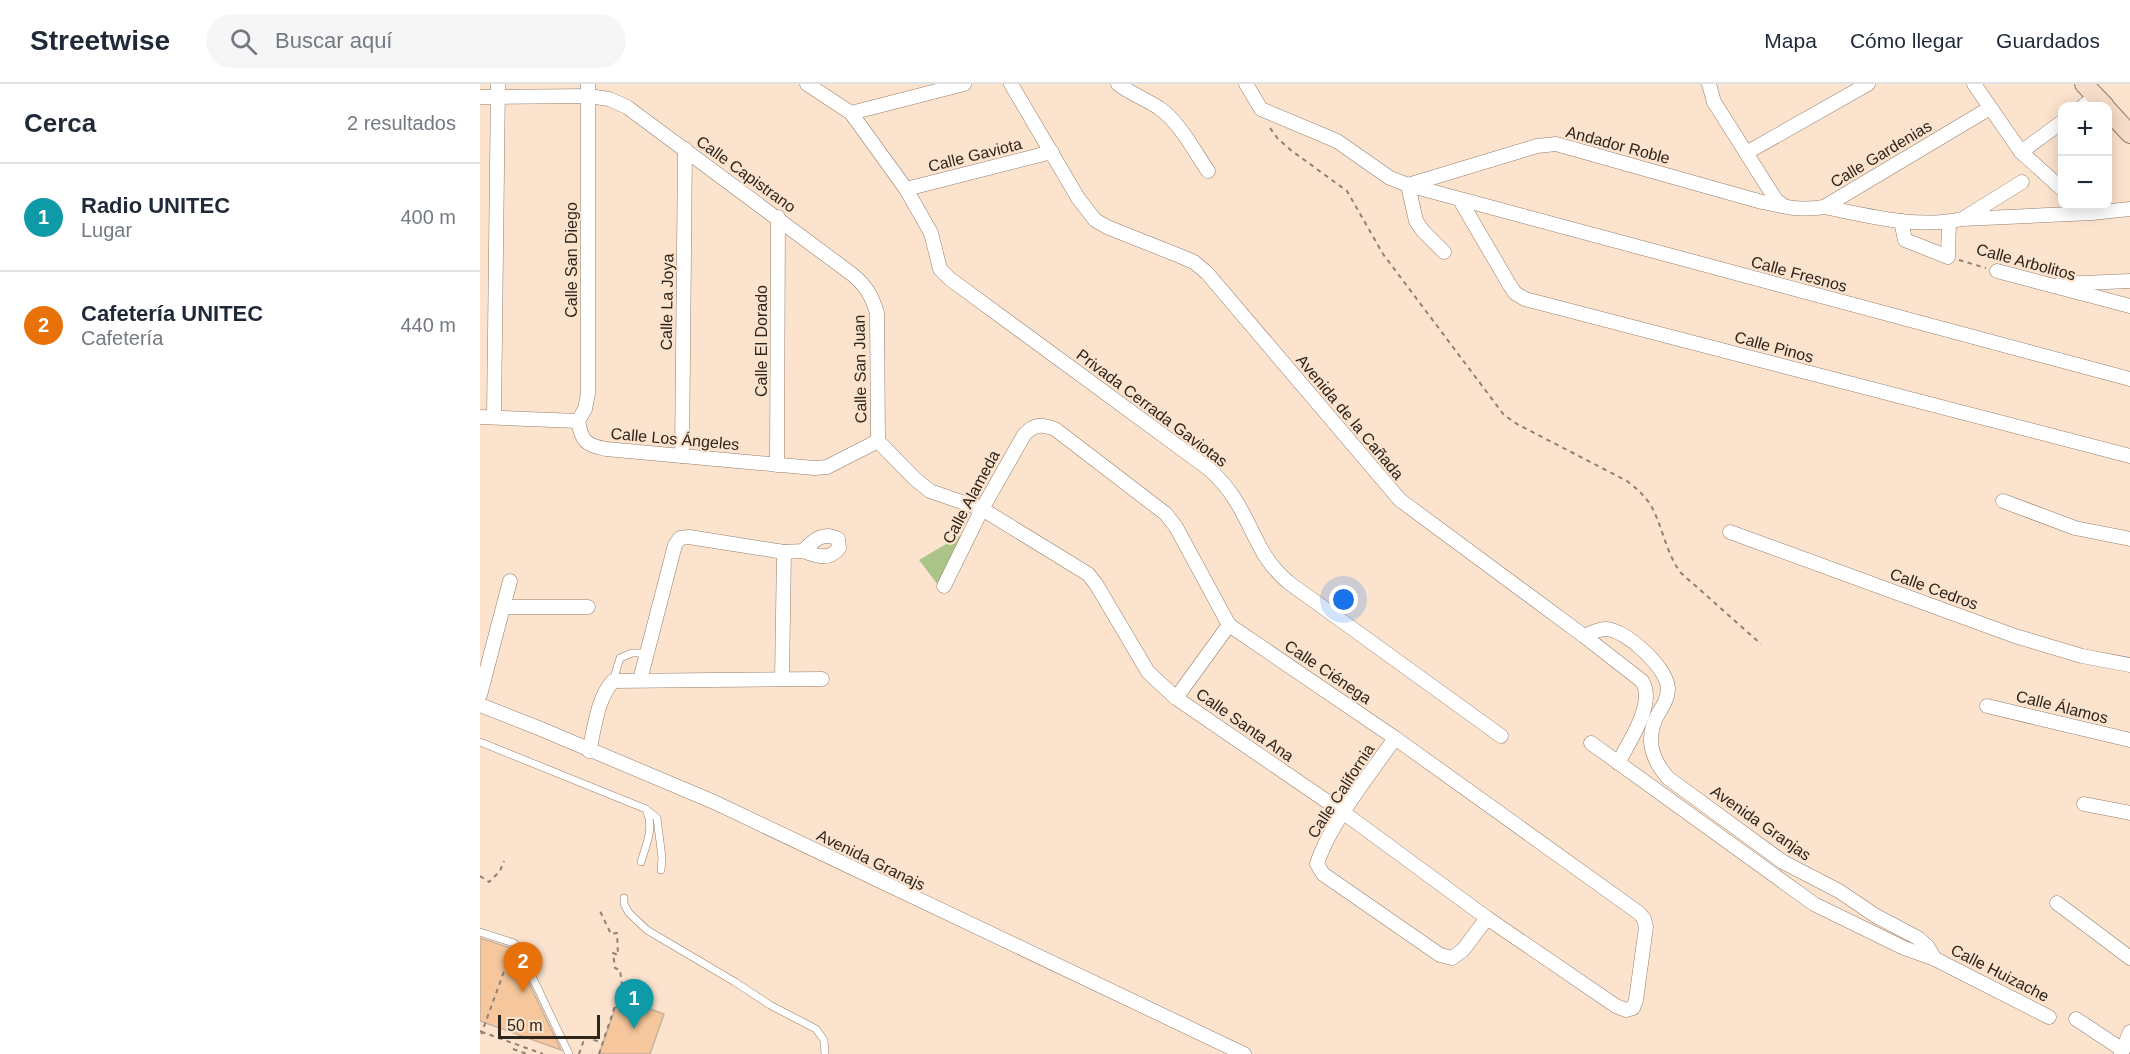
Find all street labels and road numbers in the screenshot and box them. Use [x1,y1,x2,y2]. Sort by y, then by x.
street label: Calle Gardenias [1827,117,1935,191]
street label: Andador Roble [1564,123,1672,167]
street label: Calle Capistrano [693,132,799,216]
street label: Calle Gaviota [926,135,1024,175]
street label: Calle San Diego [563,202,580,318]
street label: Calle Arbolitos [1974,241,2078,283]
street label: Calle La Joya [658,253,676,351]
street label: Calle Fresnos [1749,253,1849,295]
street label: Calle El Dorado [753,285,770,397]
street label: Calle San Juan [851,315,869,423]
street label: Calle Pinos [1733,328,1815,366]
street label: Privada Cerrada Gaviotas [1073,346,1231,470]
street label: Avenida de la Cañada [1293,351,1407,483]
street label: Calle Los Ángeles [610,424,740,453]
street label: Calle Alameda [939,447,1003,547]
street label: Calle Cedros [1888,565,1980,613]
street label: Calle Ciénega [1282,637,1374,707]
street label: Calle Santa Ana [1193,685,1297,765]
street label: Calle Álamos [2014,686,2110,727]
street label: Calle California [1304,741,1378,841]
street label: Avenida Granjas [1708,782,1814,864]
street label: Avenida Granajs [814,826,928,894]
street label: Calle Huizache [1948,941,2052,1005]

